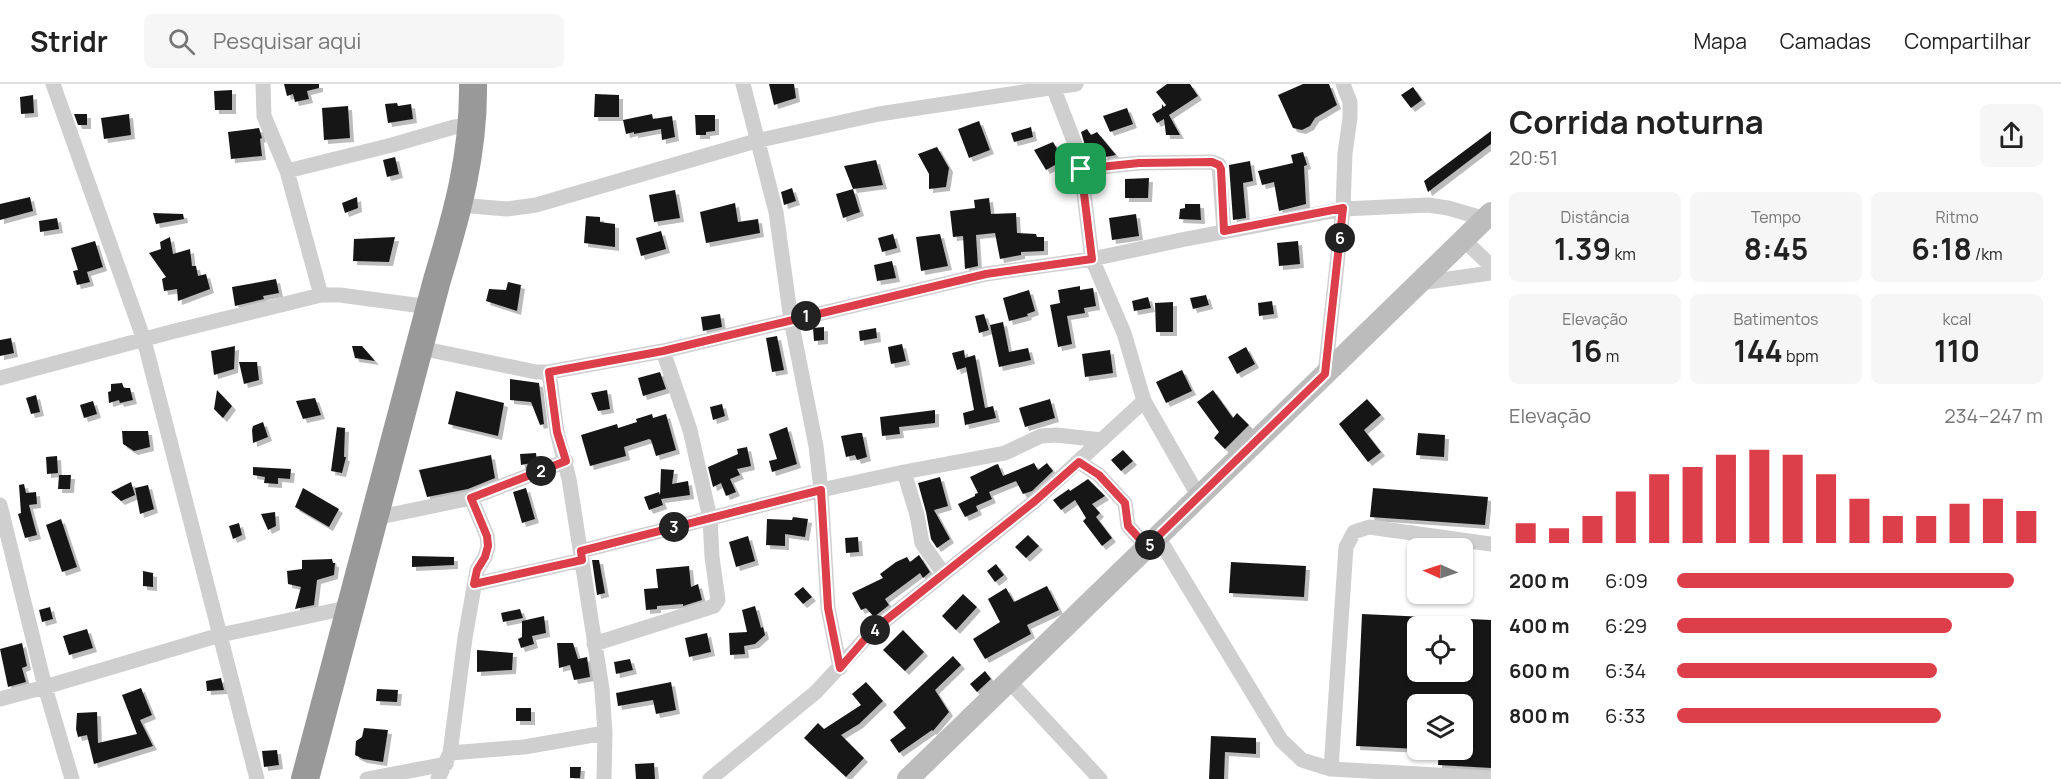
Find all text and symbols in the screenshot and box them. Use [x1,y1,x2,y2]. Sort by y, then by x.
search box [144,14,564,68]
text: Stridr [30,22,108,60]
icon: search [165,25,198,58]
text: Pesquisar aqui [213,26,361,56]
text: Mapa [1693,27,1747,55]
text: Camadas [1780,27,1871,55]
text: Compartilhar [1904,27,2031,55]
text: Corrida noturna [1509,99,1764,144]
button: share [1980,104,2043,167]
pin [1055,143,1106,194]
text: 20:51 [1509,144,1558,171]
icon: arrive [1064,152,1097,185]
text: Distância [1561,206,1629,228]
text: Tempo [1751,206,1801,228]
text: Ritmo [1935,206,1979,228]
pin: 6 [1325,223,1355,253]
text: 6 [1335,227,1345,249]
text: 1.39 [1554,228,1611,269]
text: 8:45 [1744,228,1808,269]
text: 6:18 [1911,228,1972,269]
text: km [1611,243,1636,265]
text: /km [1972,243,2003,265]
pin: 1 [791,301,821,331]
text: 1 [802,305,810,327]
text: Elevação [1562,308,1628,330]
text: Batimentos [1734,308,1818,330]
text: kcal [1942,308,1972,330]
text: 16 [1571,330,1603,371]
text: 144 [1734,330,1783,371]
text: 110 [1934,330,1980,371]
text: m [1603,345,1619,367]
text: bpm [1783,345,1819,367]
text: Elevação [1509,402,1591,429]
text: 234–247 m [1944,402,2043,429]
pin: 2 [526,456,556,486]
text: 2 [536,460,546,482]
pin: 3 [659,512,689,542]
text: 3 [669,516,679,538]
pin: 5 [1135,530,1165,560]
text: 5 [1145,534,1155,556]
north arrow [1407,538,1473,604]
map controls [1407,538,1473,760]
text: 200 m [1509,567,1569,594]
text: 6:09 [1605,567,1648,594]
text: 400 m [1509,612,1569,639]
text: 6:29 [1605,612,1647,639]
pin: 4 [860,615,890,645]
button: locate [1407,616,1473,682]
text: 4 [870,619,880,641]
text: 600 m [1509,657,1570,684]
text: 6:34 [1605,657,1646,684]
button: layers [1407,694,1473,760]
text: 800 m [1509,702,1570,729]
text: 6:33 [1605,702,1646,729]

